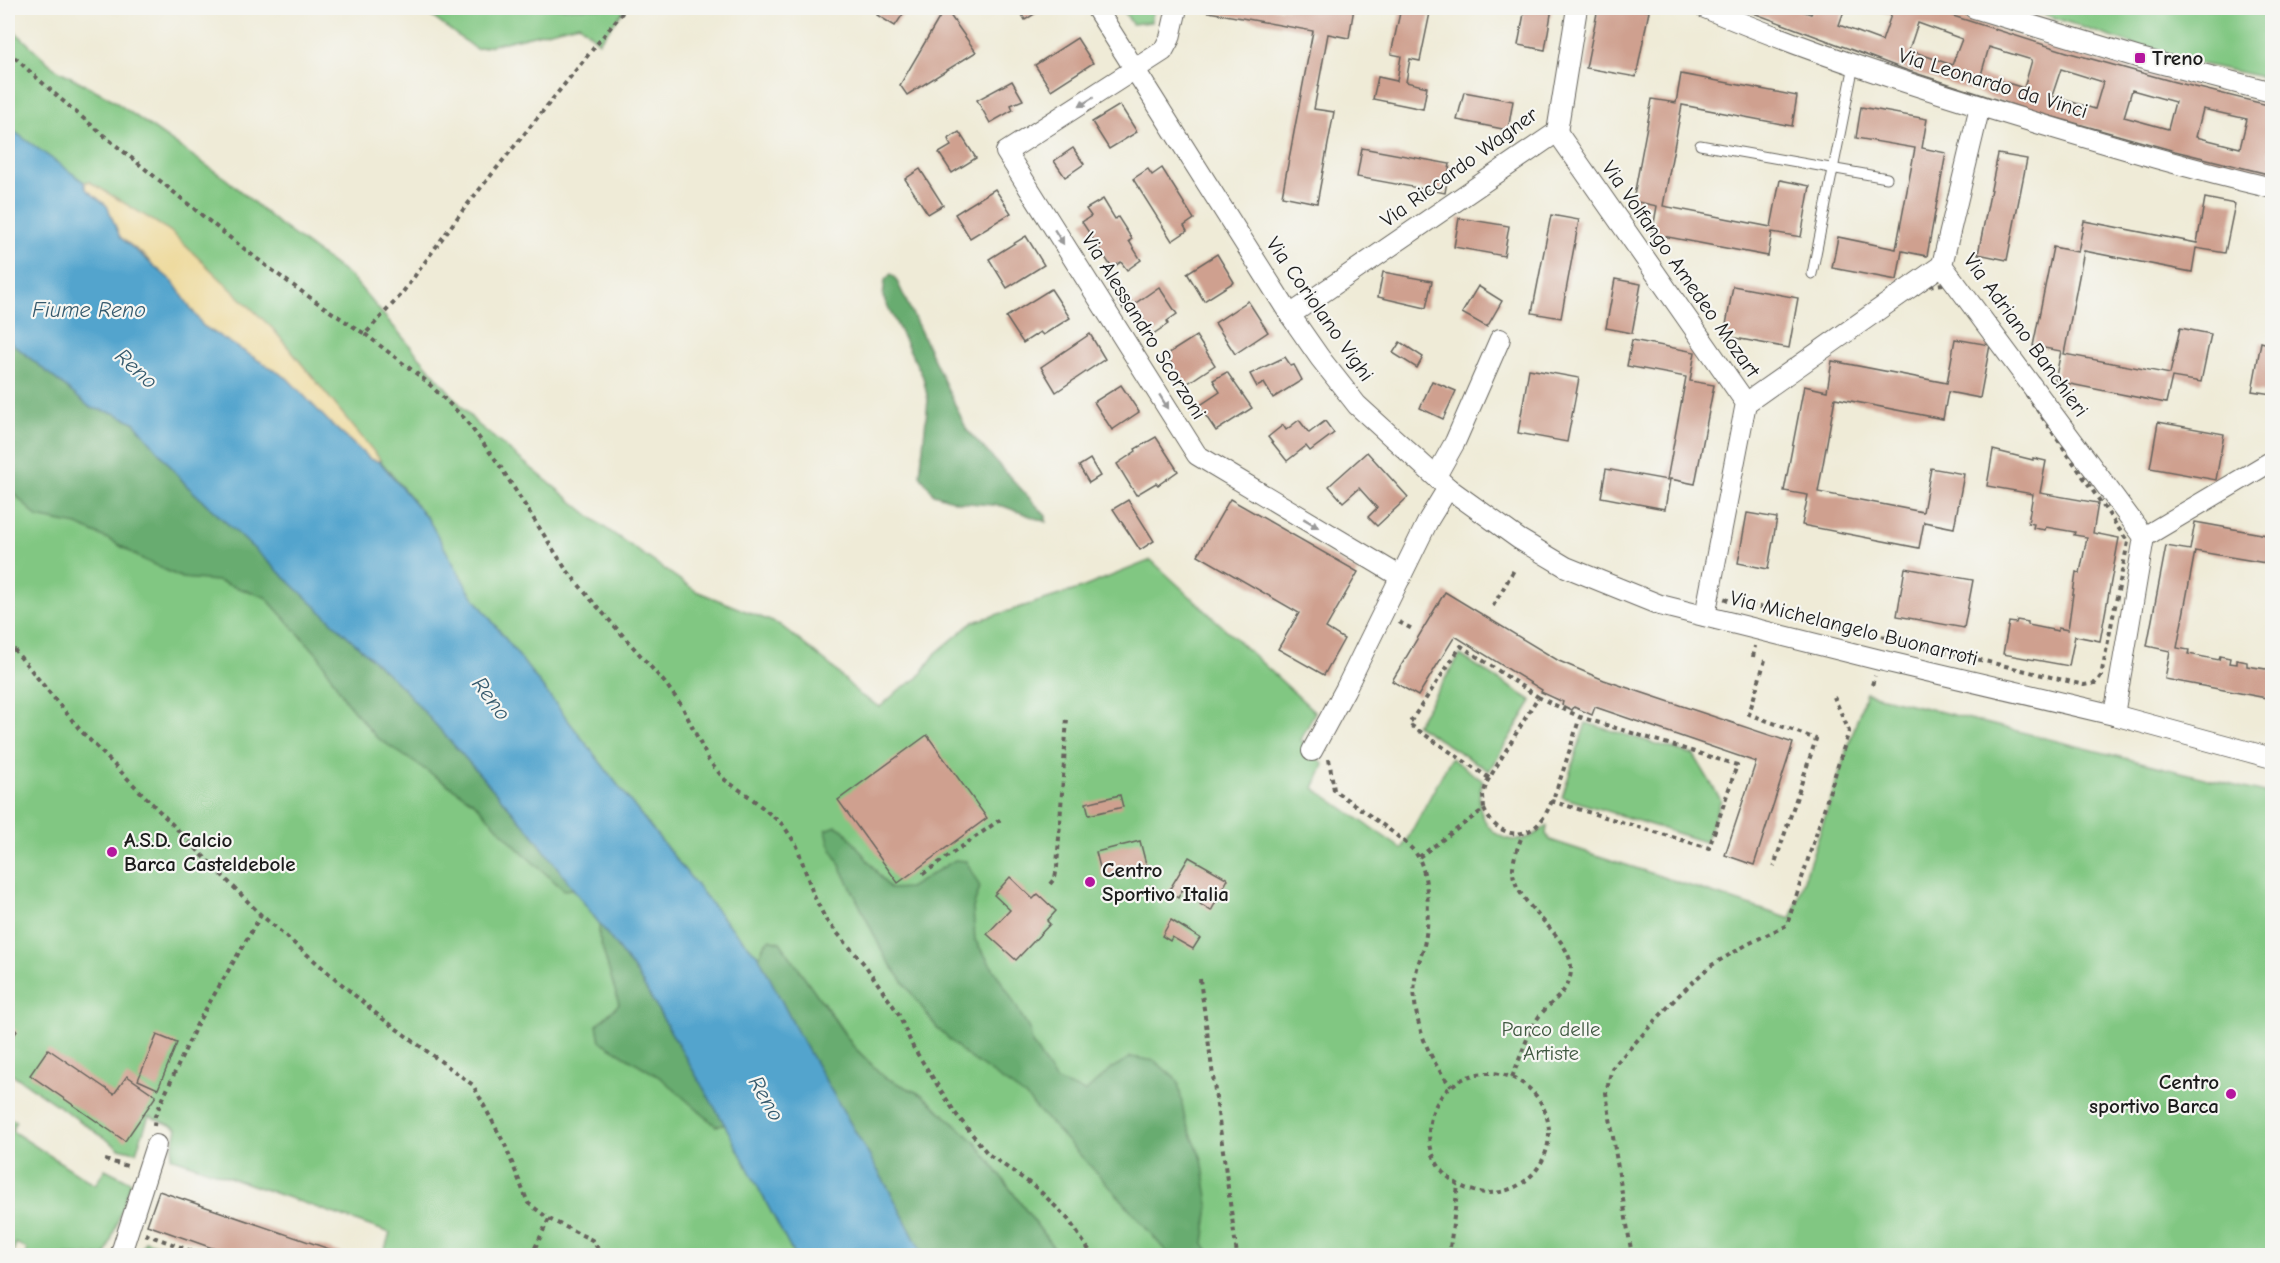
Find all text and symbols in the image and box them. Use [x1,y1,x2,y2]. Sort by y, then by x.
street label: Via Leonardo da Vinci [1896,43,2090,123]
place label: Treno [2152,46,2204,70]
marker: Treno [2133,51,2147,65]
one-way arrow [1078,96,1094,107]
street label: Via Riccardo Wagner [1376,102,1543,232]
street label: Via Volfango Amedeo Mozart [1597,156,1766,383]
street label: Via Alessandro Scorzoni [1077,228,1211,424]
one-way arrow [1054,229,1065,245]
street label: Via Coriolano Vighi [1261,232,1379,386]
street label: Via Adriano Banchieri [1959,249,2093,421]
water label: Fiume Reno [32,297,146,323]
water label: Reno [110,343,163,394]
one-way arrow [1158,394,1169,410]
one-way arrow [1303,518,1320,528]
street label: Via Michelangelo Buonarroti [1727,586,1981,670]
water label: Reno [466,672,516,726]
place label: A.S.D. Calcio Barca Casteldebole [124,828,296,876]
marker: A.S.D. Calcio Barca Casteldebole [105,845,119,859]
place label: Centro Sportivo Italia [1102,858,1229,906]
marker: Centro Sportivo Italia [1083,875,1097,889]
park label: Parco delle Artiste [1501,1017,1601,1065]
place label: Centro sportivo Barca [2089,1070,2219,1118]
water label: Reno [743,1071,789,1126]
marker: Centro sportivo Barca [2224,1087,2238,1101]

